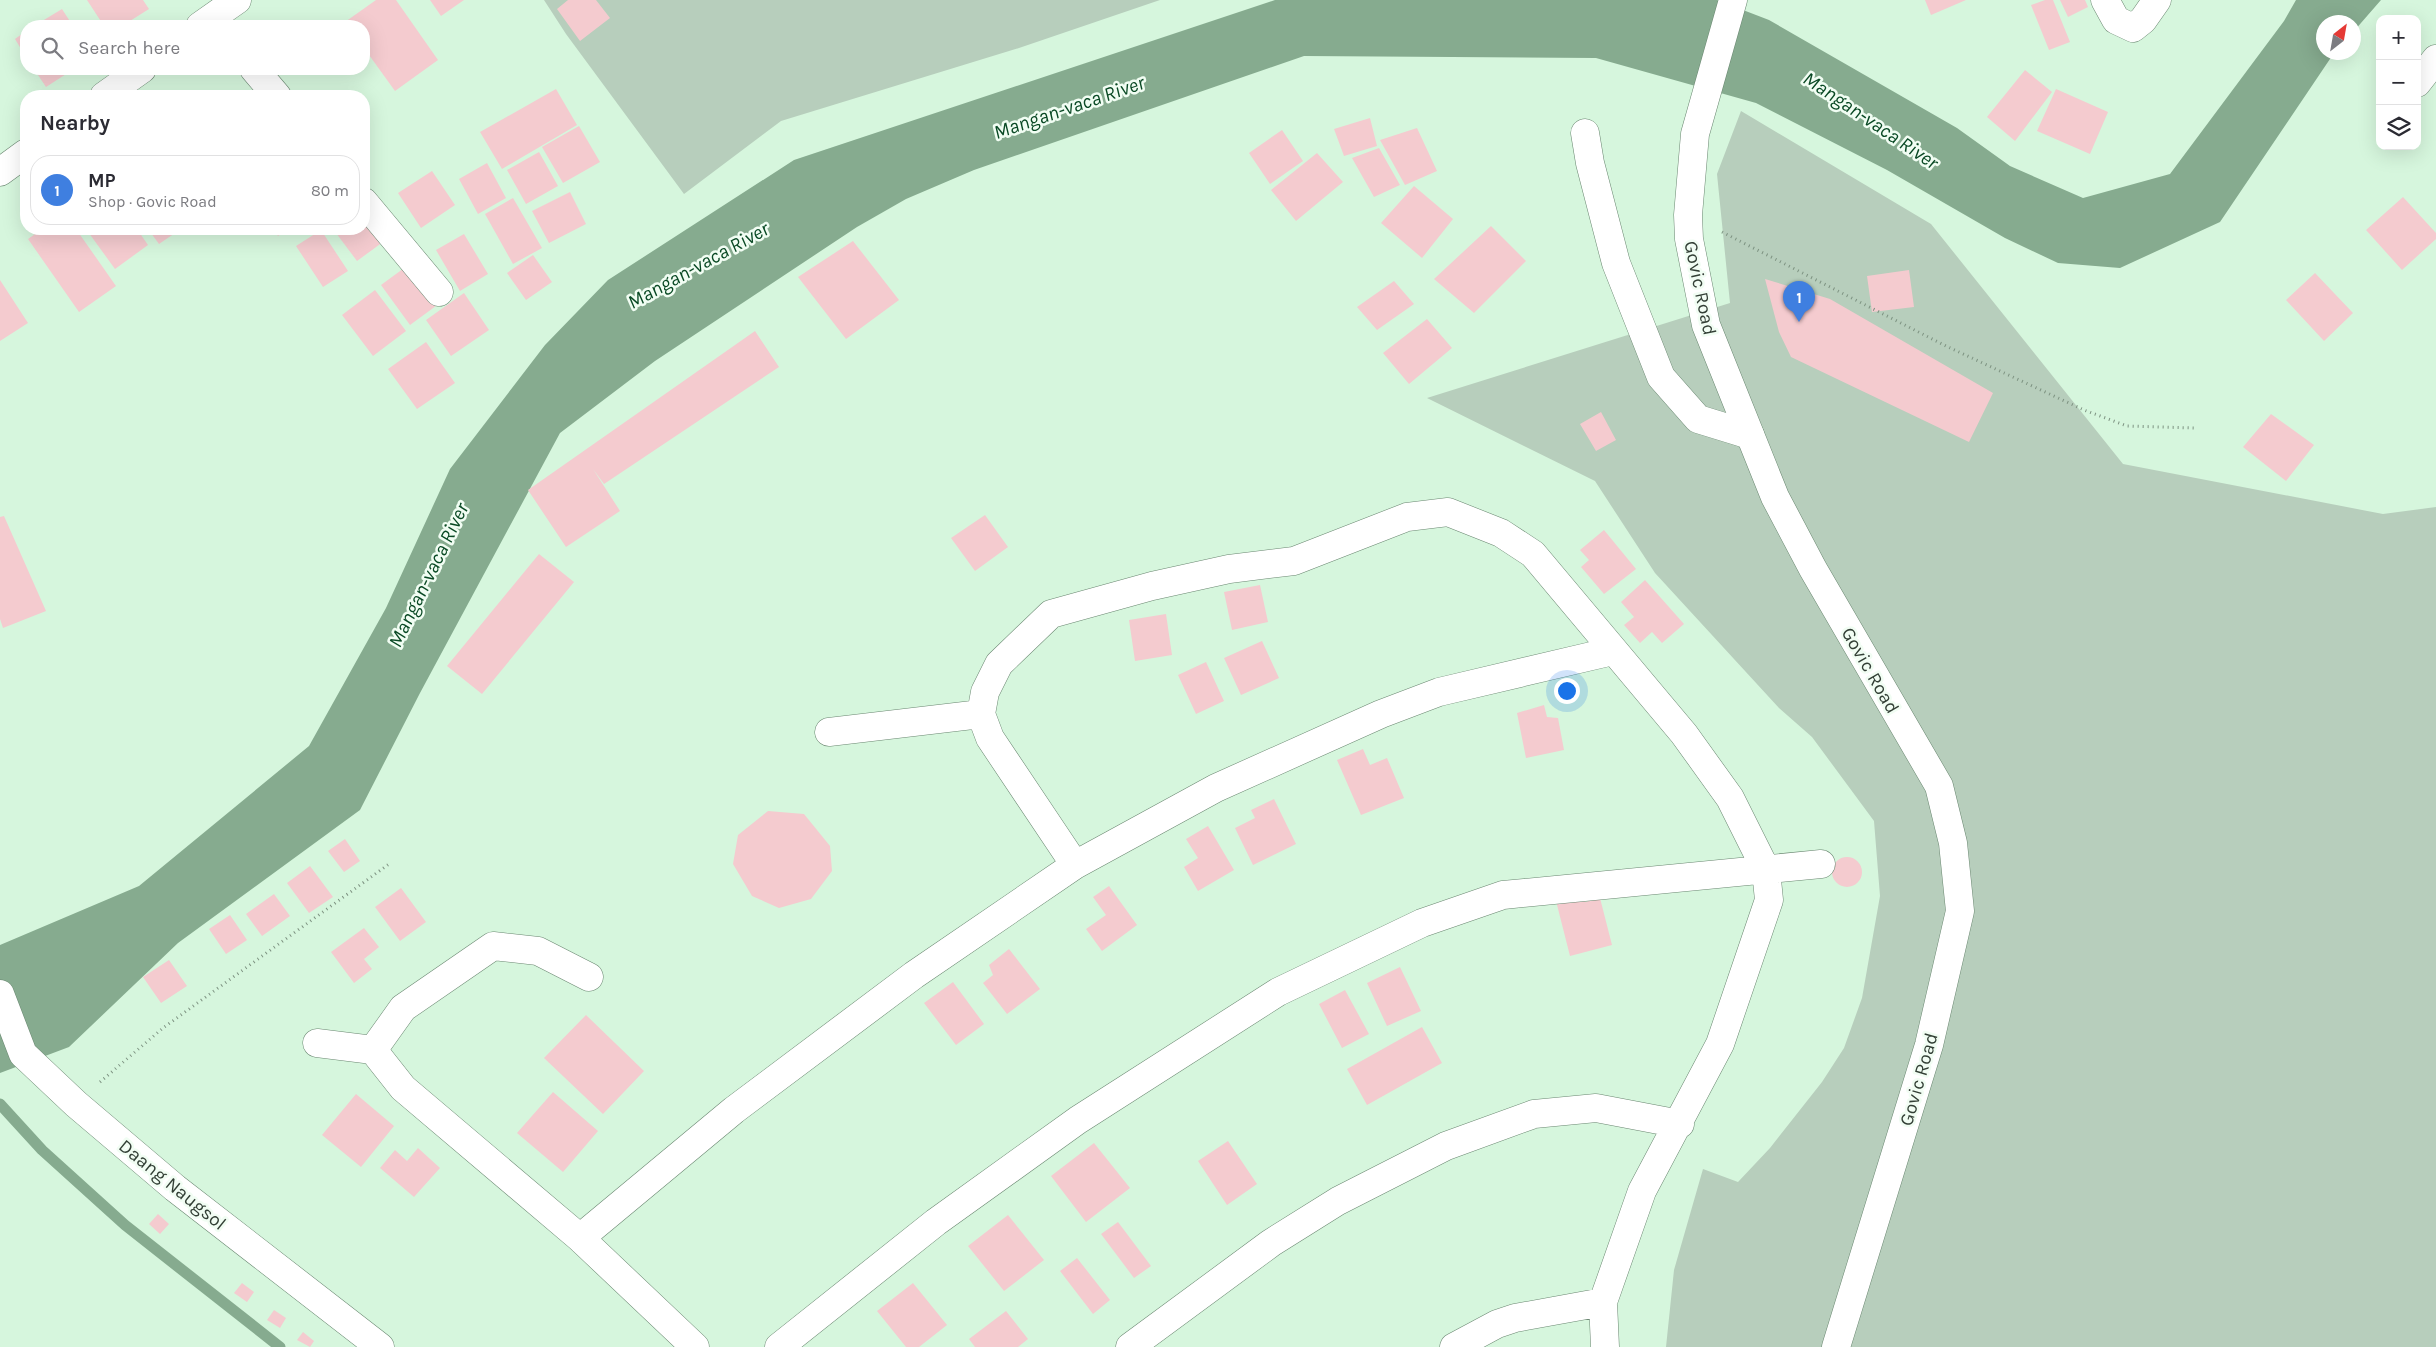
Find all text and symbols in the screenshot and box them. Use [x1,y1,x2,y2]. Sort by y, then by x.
north arrow [2316,15,2361,60]
map controls [2376,15,2421,150]
button: + [2376,15,2421,60]
search box [20,20,370,75]
icon: search [38,34,66,62]
text: Search here [78,37,180,59]
button: − [2376,60,2421,105]
water label: Mangan-vaca River [1799,67,1944,175]
water label: Mangan-vaca River [991,71,1149,144]
button: layers [2376,105,2421,150]
text: Nearby [40,111,110,135]
text: MP [88,170,116,192]
text: 1 [54,181,60,200]
text: 80 m [311,181,349,200]
text: Shop · Govic Road [88,192,217,211]
water label: Mangan-vaca River [624,217,774,314]
street label: Govic Road [1679,239,1721,337]
pin: 1 [1783,281,1815,322]
water label: Mangan-vaca River [383,498,474,651]
street label: Govic Road [1837,623,1904,718]
your location [1554,678,1580,704]
street label: Govic Road [1895,1030,1943,1128]
street label: Daang Naugsol [114,1135,230,1235]

